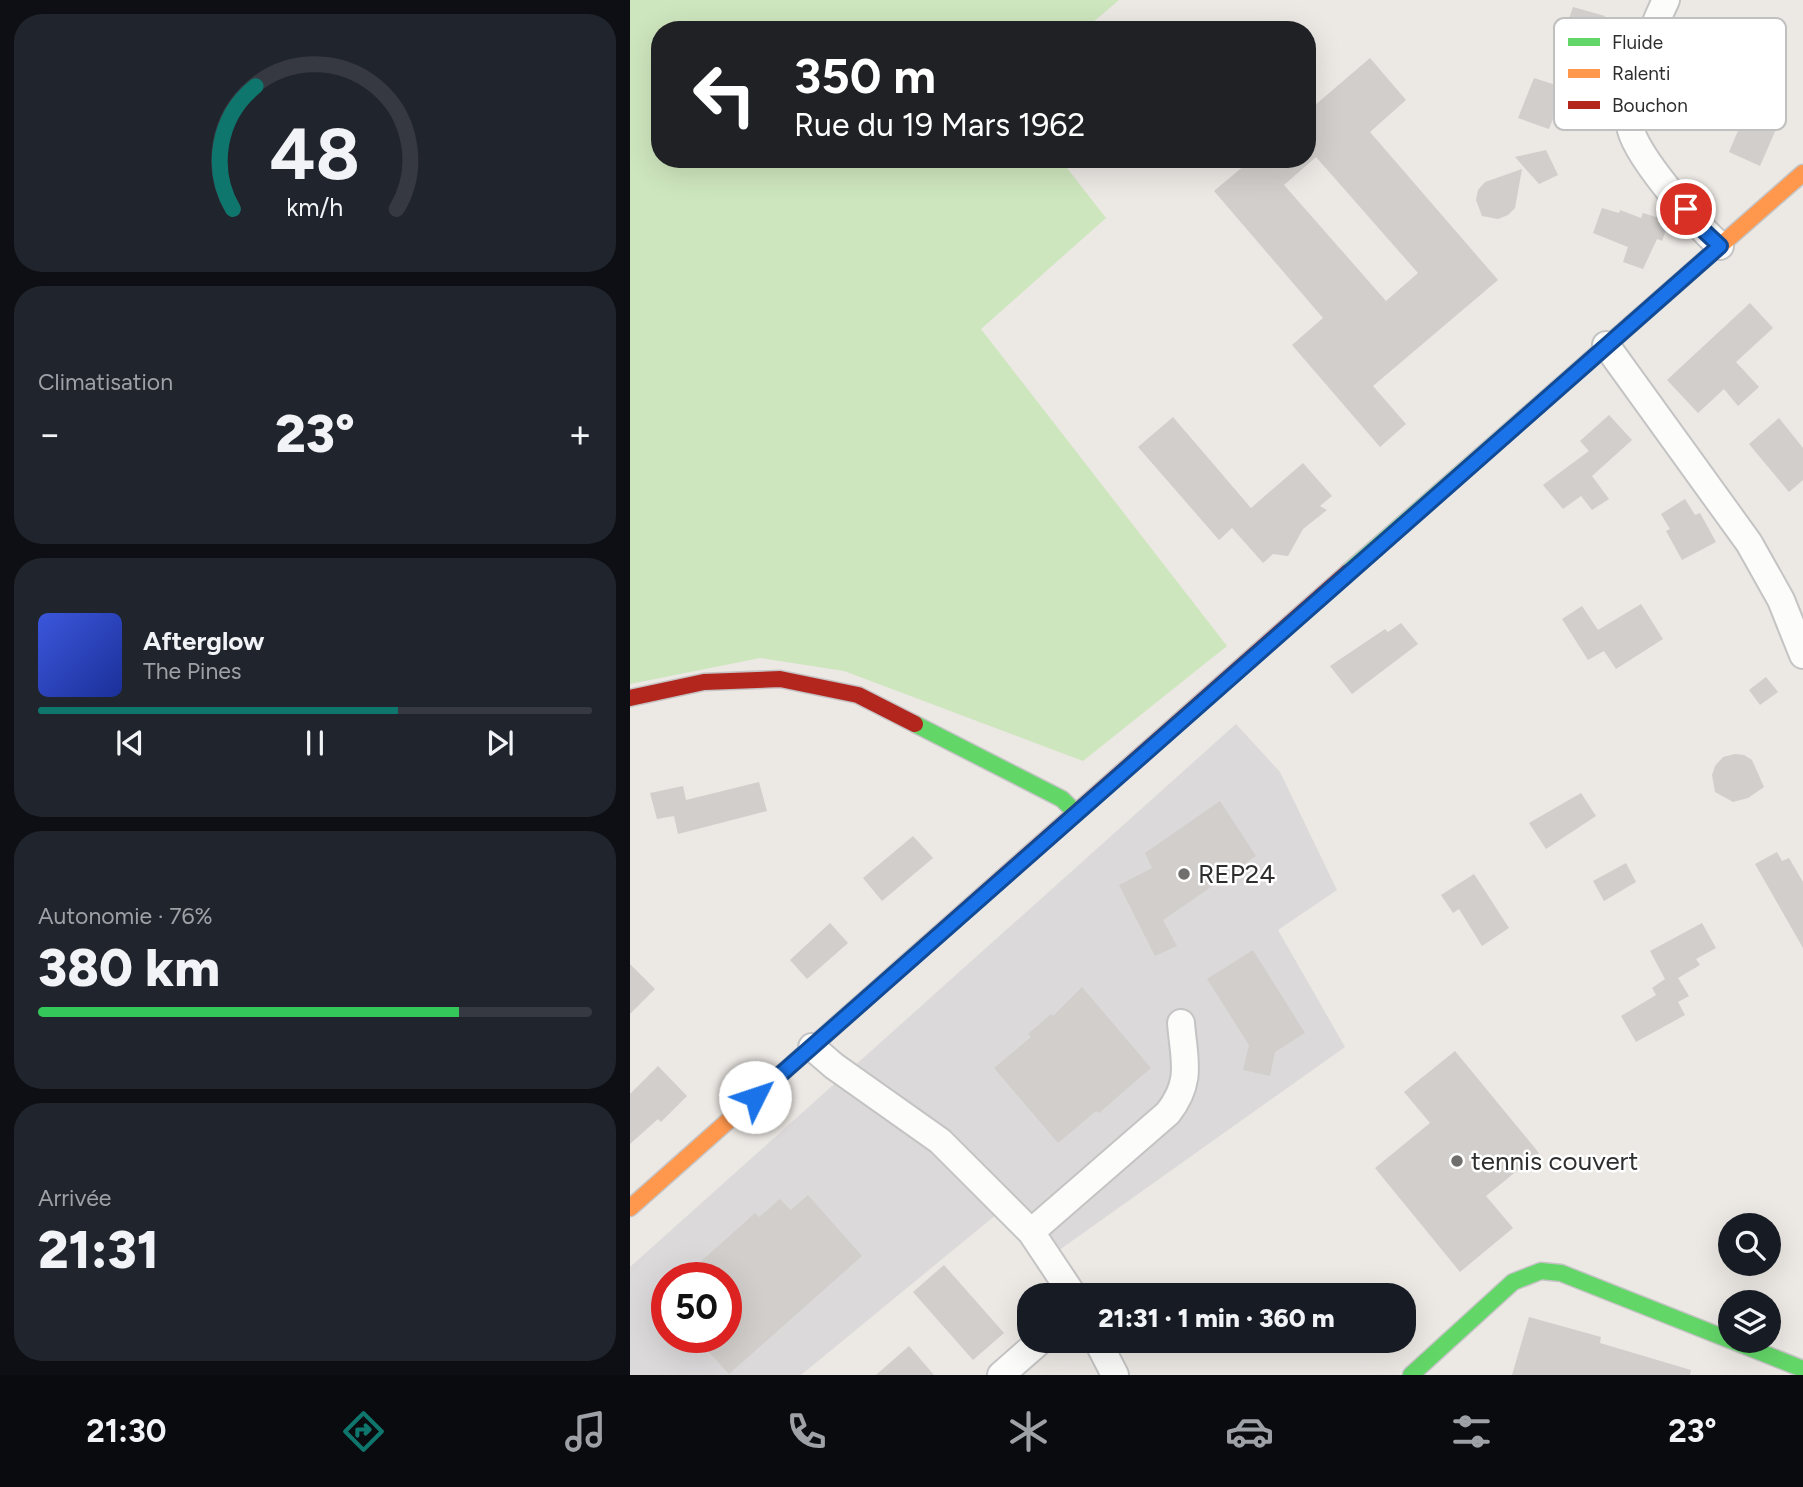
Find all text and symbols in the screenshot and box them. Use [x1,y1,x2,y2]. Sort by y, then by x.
legend [1554,18,1786,130]
text: Fluide [1612,31,1663,54]
text: 350 m [794,46,936,105]
icon: left [679,49,770,140]
text: Ralenti [1612,62,1670,85]
text: Bouchon [1612,94,1688,117]
text: Rue du 19 Mars 1962 [794,106,1085,144]
text: 48 [270,110,360,197]
pin [1656,179,1716,239]
icon: arrive [1667,190,1705,228]
text: km/h [286,192,344,222]
text: Climatisation [38,368,173,396]
text: 23° [275,403,355,465]
text: − [38,411,62,457]
text: + [568,411,592,457]
text: Afterglow [143,625,265,657]
text: The Pines [143,657,242,685]
icon: previous [111,724,149,762]
icon: pause [296,724,334,762]
icon: next [481,724,519,762]
place label: REP24 [1198,858,1275,890]
marker: REP24 [1176,866,1192,882]
text: Autonomie · 76% [38,902,213,930]
text: 380 km [38,937,220,999]
position arrow [718,1060,792,1134]
place label: tennis couvert [1471,1145,1638,1177]
marker: tennis couvert [1449,1153,1465,1169]
text: Arrivée [38,1184,111,1212]
map controls [1718,1213,1781,1353]
button: search [1718,1213,1781,1276]
text: 21:31 [38,1219,159,1281]
speed limit sign: 50 [651,1262,742,1353]
button: layers [1718,1290,1781,1353]
text: 21:31 · 1 min · 360 m [1098,1302,1335,1334]
icon: directions [339,1407,388,1456]
icon: music [561,1407,610,1456]
icon: phone [782,1407,831,1456]
icon: climate [1004,1407,1053,1456]
icon: car [1225,1407,1274,1456]
icon: filters [1447,1407,1496,1456]
text: 21:30 [86,1412,166,1450]
text: 23° [1668,1412,1717,1450]

